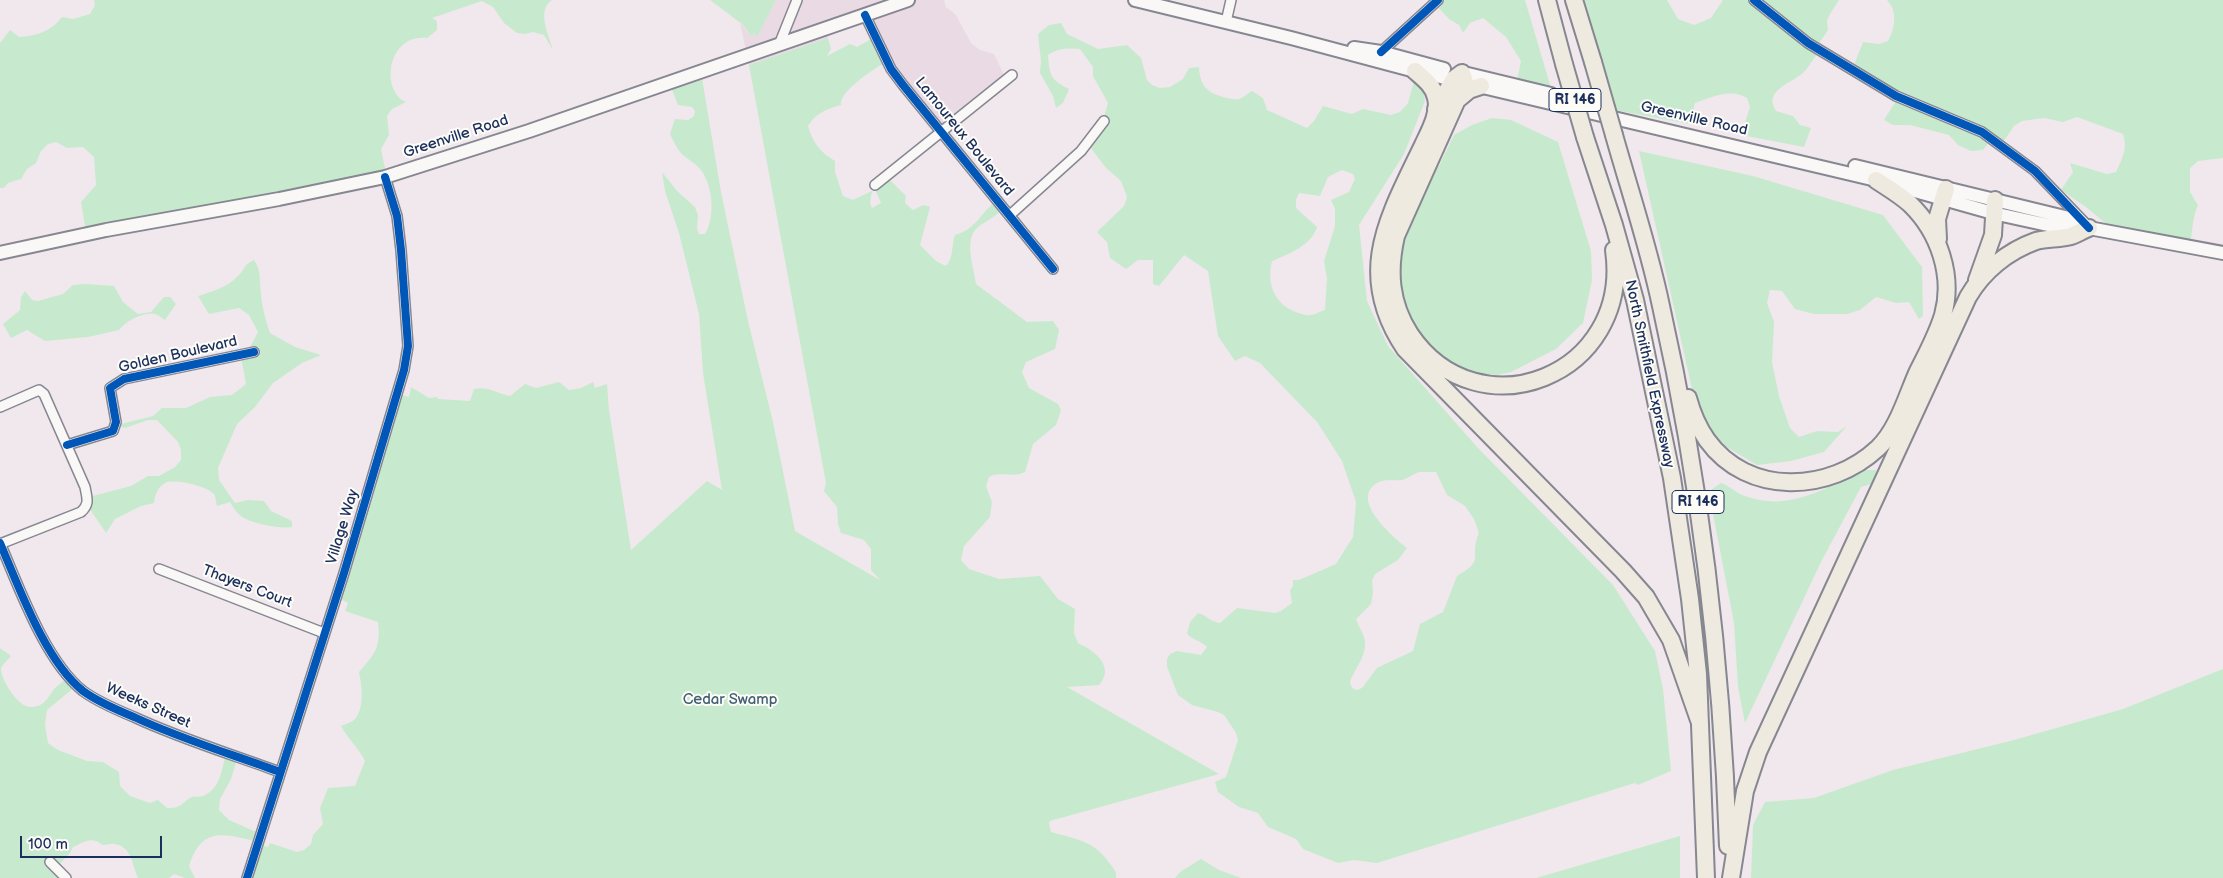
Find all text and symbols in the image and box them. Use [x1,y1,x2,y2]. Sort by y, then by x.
street label: Lamoureux Boulevard [911,74,1017,200]
road number: RI 146 [1549,88,1601,112]
street label: Greenville Road [1639,98,1749,140]
street label: Greenville Road [401,112,511,162]
street label: North Smithfield Expressway [1620,278,1678,470]
street label: Golden Boulevard [117,333,239,377]
street label: Village Way [323,487,363,567]
road number: RI 146 [1672,491,1724,514]
street label: Thayers Court [200,562,294,612]
street label: Weeks Street [103,679,193,733]
park label: Cedar Swamp [683,691,777,709]
scale bar [22,826,165,858]
text: 100 m [28,835,68,854]

